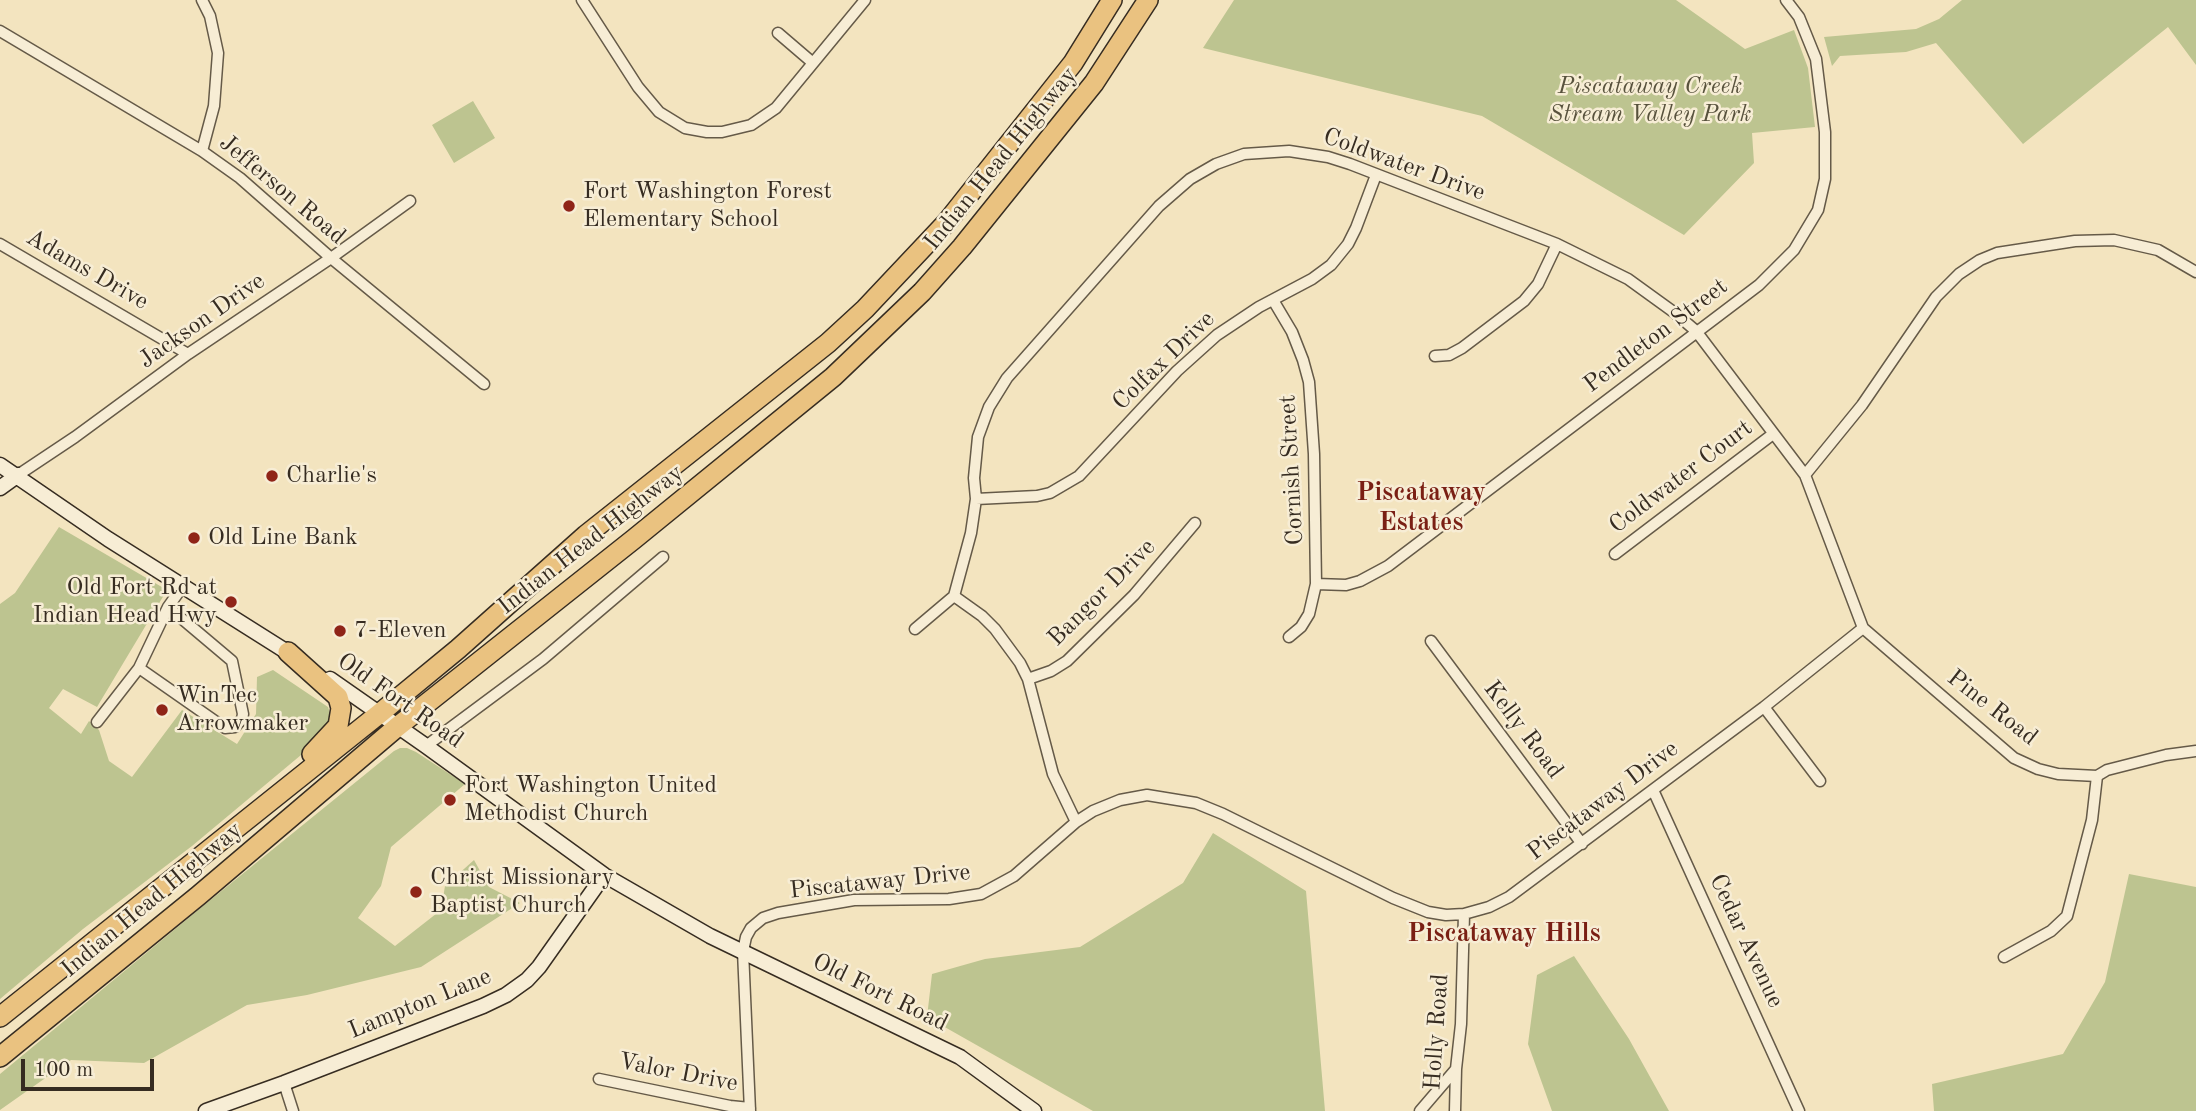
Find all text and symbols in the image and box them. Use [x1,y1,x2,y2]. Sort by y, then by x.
street label: Indian Head Highway [918,62,1084,256]
park label: Piscataway Creek Stream Valley Park [1549,73,1751,129]
street label: Coldwater Drive [1319,122,1489,208]
street label: Jefferson Road [213,129,351,251]
place label: Fort Washington Forest Elementary School [583,178,832,234]
marker: Fort Washington Forest Elementary School [561,198,577,214]
street label: Adams Drive [21,223,153,317]
street label: Jackson Drive [133,267,271,375]
street label: Pendleton Street [1578,273,1734,399]
street label: Colfax Drive [1107,305,1221,417]
street label: Cornish Street [1274,394,1310,546]
street label: Coldwater Court [1604,414,1758,540]
street label: Indian Head Highway [493,459,689,621]
place label: Charlie's [286,462,377,490]
marker: Charlie's [264,468,280,484]
district label: Piscataway Estates [1356,477,1486,538]
place label: Old Line Bank [208,524,358,552]
marker: Old Line Bank [186,530,202,546]
street label: Bangor Drive [1042,533,1162,653]
place label: Old Fort Rd at Indian Head Hwy [33,574,217,630]
marker: Old Fort Rd at Indian Head Hwy [223,594,239,610]
place label: 7-Eleven [354,617,446,645]
marker: 7-Eleven [332,623,348,639]
street label: Old Fort Road [331,647,469,755]
street label: Pine Road [1941,664,2043,752]
street label: Kelly Road [1477,675,1569,785]
place label: WinTec Arrowmaker [176,682,308,738]
marker: WinTec Arrowmaker [154,702,170,718]
street label: Piscataway Drive [1522,735,1684,867]
place label: Fort Washington United Methodist Church [464,772,717,828]
marker: Fort Washington United Methodist Church [442,792,458,808]
street label: Indian Head Highway [56,816,248,984]
street label: Piscataway Drive [788,858,972,906]
place label: Christ Missionary Baptist Church [430,864,614,920]
street label: Cedar Avenue [1702,870,1790,1012]
marker: Christ Missionary Baptist Church [408,884,424,900]
district label: Piscataway Hills [1407,918,1601,950]
street label: Old Fort Road [807,948,953,1038]
street label: Lampton Lane [344,962,496,1046]
street label: Holly Road [1419,973,1455,1091]
scale bar [24,1044,158,1088]
street label: Valor Drive [616,1047,740,1099]
text: 100 m [34,1060,93,1081]

